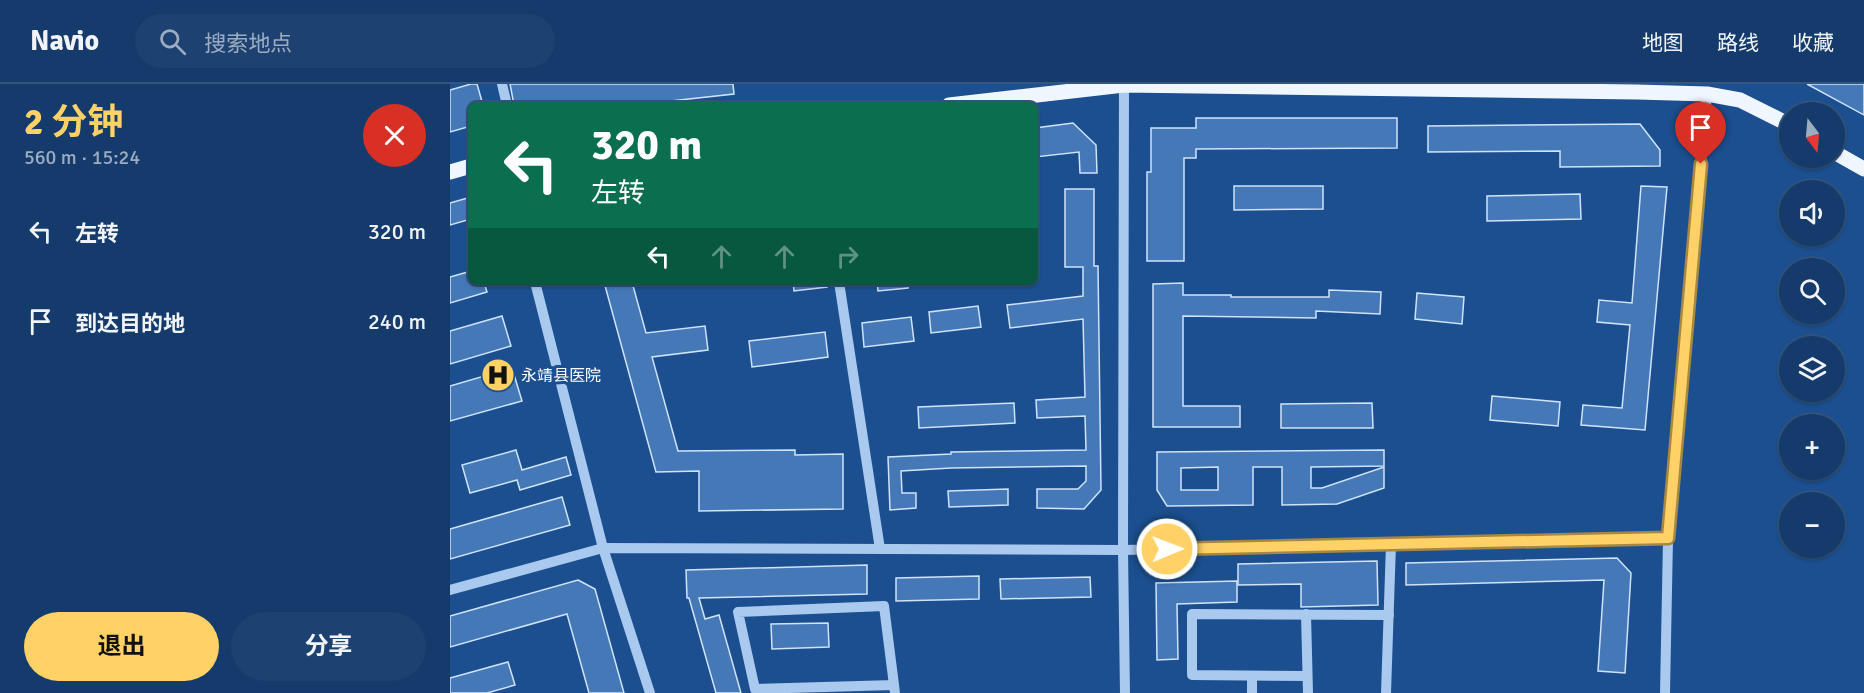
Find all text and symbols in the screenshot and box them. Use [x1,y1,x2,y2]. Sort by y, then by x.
search box [135,14,555,68]
text: Navio [30,24,99,58]
icon: search [156,25,189,58]
text: 搜索地点 [204,30,292,57]
text: 地图 [1642,30,1684,56]
text: 路线 [1717,30,1759,56]
text: 收藏 [1792,30,1834,56]
text: 2 分钟 [24,100,123,145]
pin [1675,102,1726,164]
north arrow [1779,102,1845,168]
map controls [1779,102,1845,558]
button: close [363,104,426,167]
icon: arrive [1684,111,1717,144]
text: 320 m [591,120,702,171]
icon: left [492,126,570,204]
text: 560 m · 15:24 [24,145,140,170]
text: 左转 [591,177,645,210]
button: sound [1779,180,1845,246]
icon: left [24,215,57,248]
text: 320 m [368,218,426,245]
text: 左转 [75,220,119,247]
icon: left [642,240,675,273]
icon: ahead [705,240,738,273]
icon: ahead [768,240,801,273]
icon: right [831,240,864,273]
button: search [1779,258,1845,324]
icon: arrive [24,305,57,338]
text: 240 m [368,308,426,335]
text: 到达目的地 [75,310,185,337]
button: layers [1779,336,1845,402]
hospital icon: 永靖县医院 [480,357,516,393]
place label: 永靖县医院 [521,366,601,386]
button: + [1779,414,1845,480]
button: − [1779,492,1845,558]
position arrow [1135,517,1199,581]
button: 退出 [24,612,219,681]
button: 分享 [231,612,426,681]

